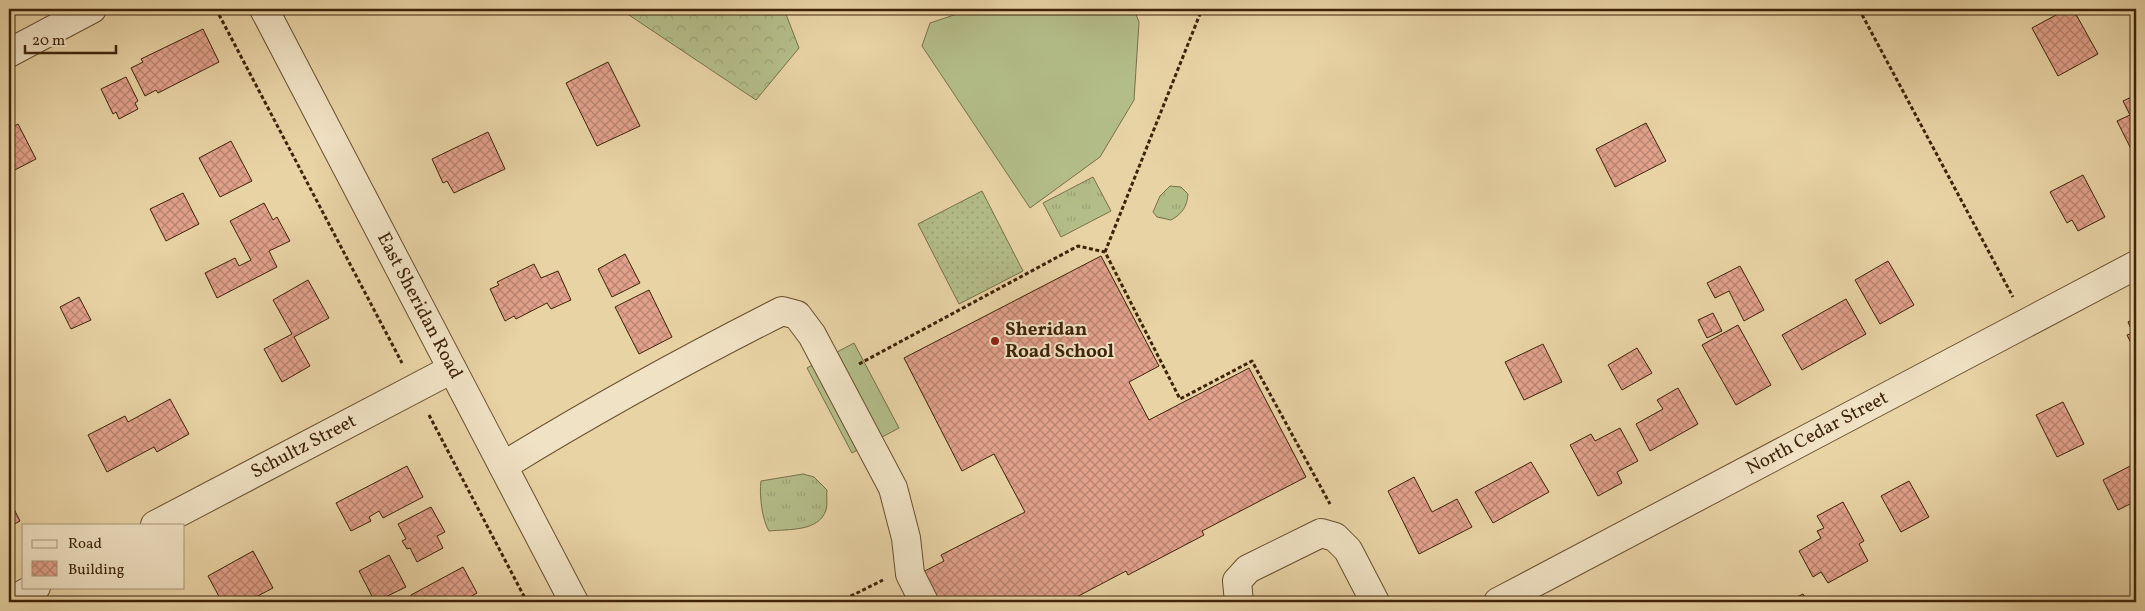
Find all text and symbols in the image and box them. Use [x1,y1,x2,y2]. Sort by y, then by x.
scale bar [25,22,116,54]
text: 20 m [32,31,65,52]
street label: East Sheridan Road [370,228,468,384]
place label: Sheridan Road School [1005,317,1114,365]
marker: Sheridan Road School [989,335,1001,347]
street label: North Cedar Street [1742,385,1893,482]
street label: Schultz Street [246,408,361,485]
legend [22,524,185,588]
text: Road [68,534,102,555]
text: Building [68,560,125,581]

